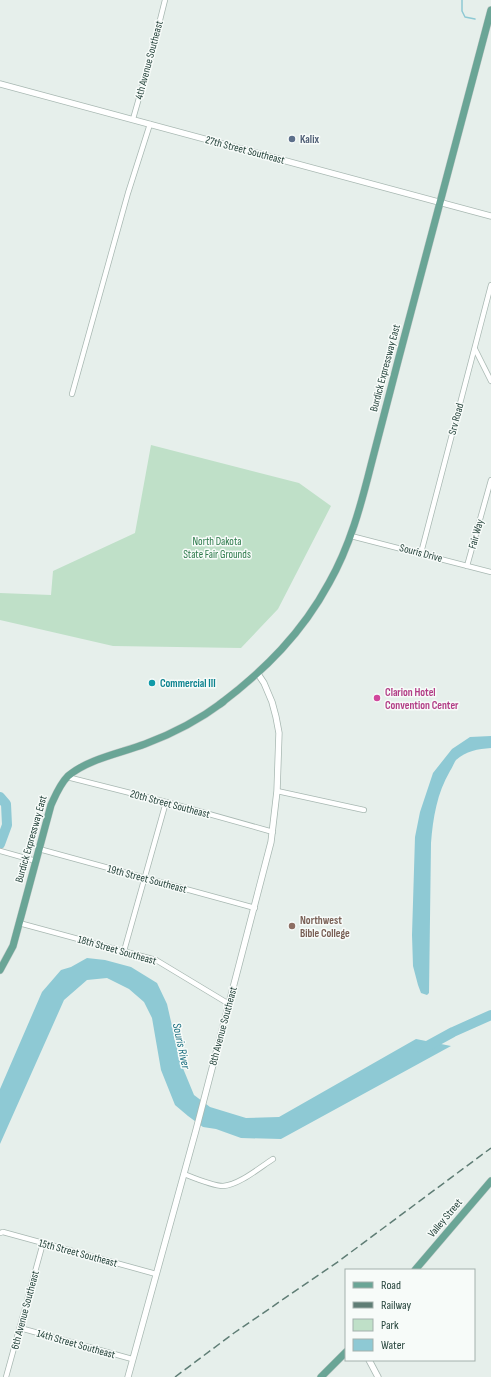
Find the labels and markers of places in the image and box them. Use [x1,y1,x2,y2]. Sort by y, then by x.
place label: Kalix [300,133,319,146]
marker: Kalix [287,134,297,144]
place label: Commercial III [160,677,216,690]
marker: Commercial III [147,678,157,688]
place label: Clarion Hotel Convention Center [385,686,459,712]
marker: Clarion Hotel Convention Center [372,693,382,703]
place label: Northwest Bible College [300,914,350,940]
marker: Northwest Bible College [287,921,297,931]

